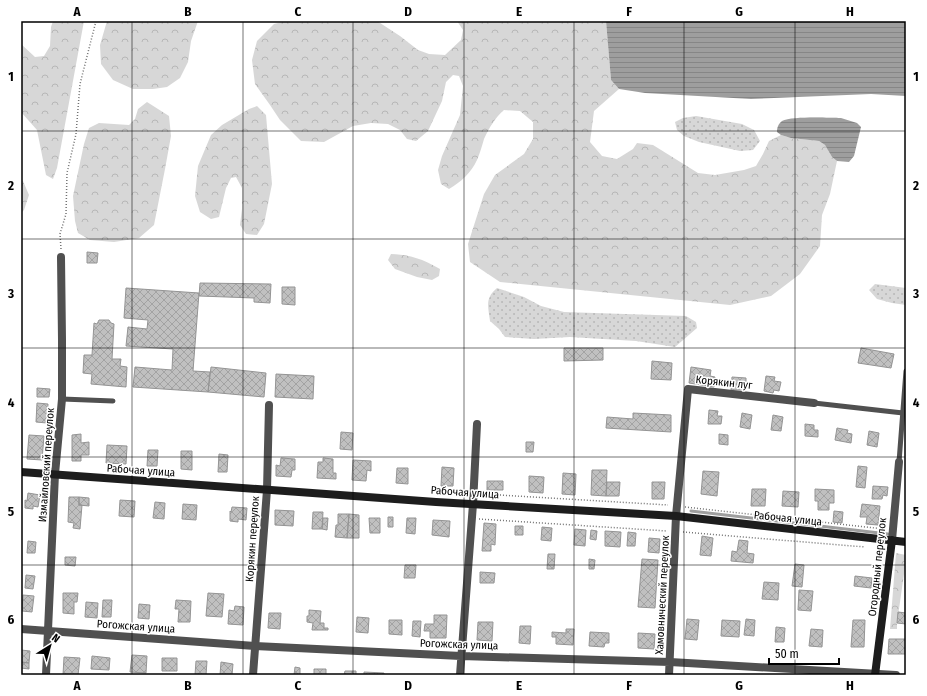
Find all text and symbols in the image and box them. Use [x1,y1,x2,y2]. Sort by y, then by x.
text: A [72,4,81,19]
text: B [184,4,192,19]
text: C [295,4,302,19]
text: D [404,4,412,19]
text: E [516,4,522,19]
text: F [626,4,632,19]
text: G [735,4,743,19]
text: H [846,4,854,19]
text: 1 [8,69,14,84]
text: 1 [913,69,919,84]
text: 2 [7,178,14,193]
text: 2 [912,178,919,193]
text: 3 [7,286,14,301]
text: 3 [912,286,919,301]
street label: Корякин луг [695,373,754,392]
text: 4 [8,395,15,410]
text: 4 [913,395,920,410]
street label: Измайловский переулок [36,407,57,523]
street label: Рабочая улица [106,462,176,479]
street label: Рабочая улица [430,484,500,501]
street label: Корякин переулок [243,495,262,582]
text: 5 [8,504,14,519]
text: 5 [913,504,919,519]
street label: Рабочая улица [753,508,823,529]
street label: Огородный переулок [866,516,889,617]
street label: Хамовнический переулок [653,534,672,655]
text: 6 [8,612,15,627]
text: 6 [913,612,920,627]
street label: Рогожская улица [96,617,176,636]
north arrow [30,626,70,666]
text: N [49,631,62,646]
street label: Рогожская улица [420,637,498,652]
scale bar [769,640,839,666]
text: 50 m [775,647,799,661]
text: A [72,678,81,693]
text: B [184,678,192,693]
text: C [295,678,302,693]
text: D [404,678,412,693]
text: E [516,678,522,693]
text: F [626,678,632,693]
text: G [735,678,743,693]
text: H [846,678,854,693]

